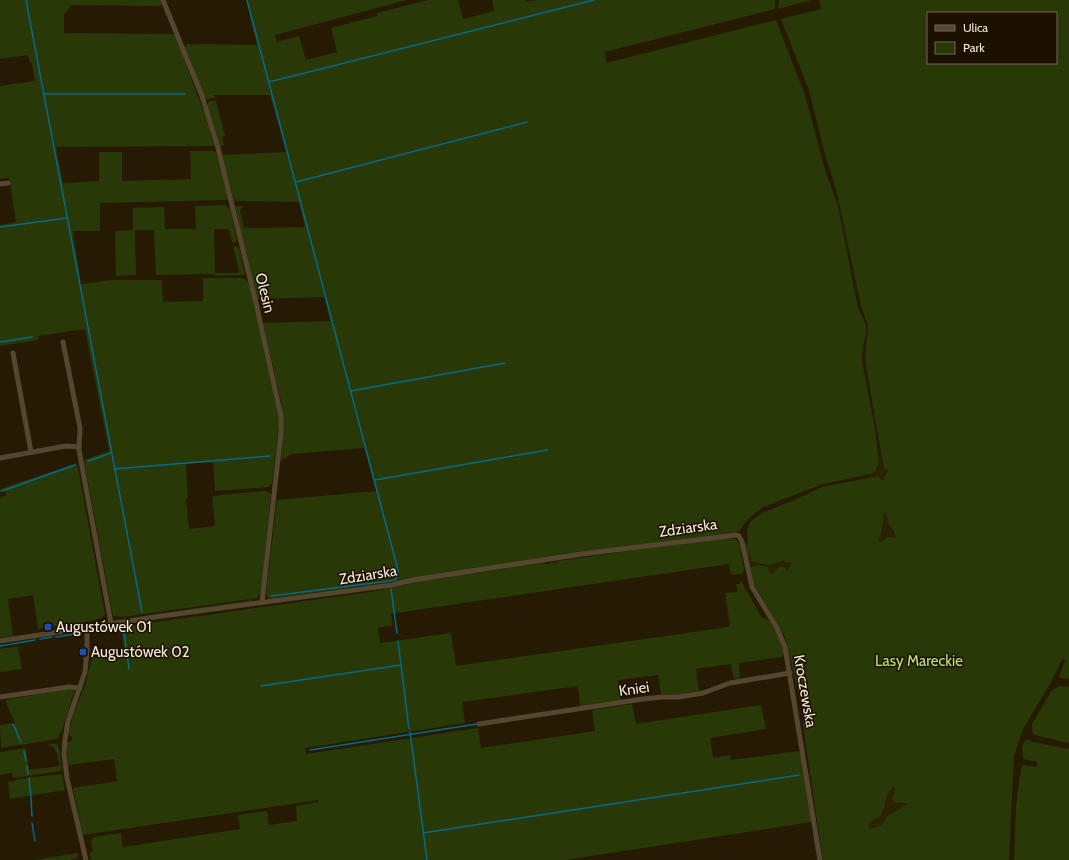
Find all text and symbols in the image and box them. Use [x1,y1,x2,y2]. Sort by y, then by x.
legend [927,12,1057,64]
text: Ulica [963,20,988,35]
text: Park [963,40,985,55]
street label: Olesin [251,271,279,315]
street label: Zdziarska [658,515,719,541]
street label: Zdziarska [338,561,399,588]
place label: Augustówek 01 [56,618,152,636]
marker: Augustówek 01 [43,622,53,632]
place label: Augustówek 02 [91,643,190,661]
marker: Augustówek 02 [78,647,88,657]
park label: Lasy Mareckie [875,652,963,670]
street label: Kroczewska [790,653,820,730]
street label: Kniei [617,678,651,700]

